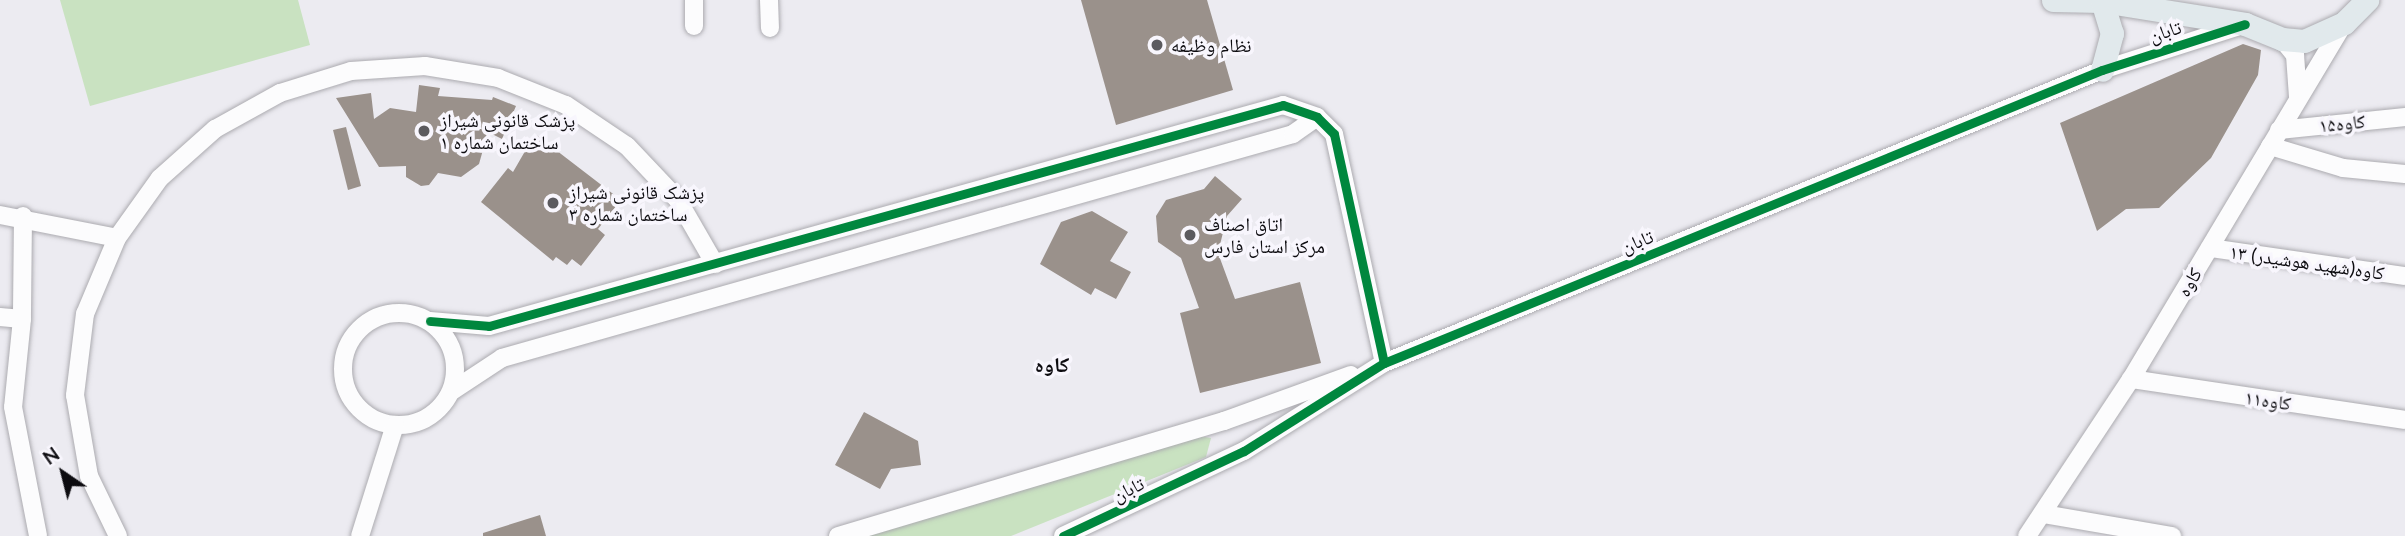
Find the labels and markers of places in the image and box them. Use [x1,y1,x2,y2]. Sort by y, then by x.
place label: نظام وظیفه [1171,34,1251,56]
marker: نظام وظیفه [1149,37,1165,53]
place label: پزشک قانونی شیراز ساختمان شماره ۱ [440,109,575,153]
marker: پزشک قانونی شیراز ساختمان شماره ۱ [414,121,434,141]
place label: پزشک قانونی شیراز ساختمان شماره ٣ [569,181,704,225]
marker: پزشک قانونی شیراز ساختمان شماره ٣ [543,193,563,213]
place label: اتاق اصناف مرکز استان فارس [1204,213,1325,257]
marker: اتاق اصناف مرکز استان فارس [1182,227,1198,243]

